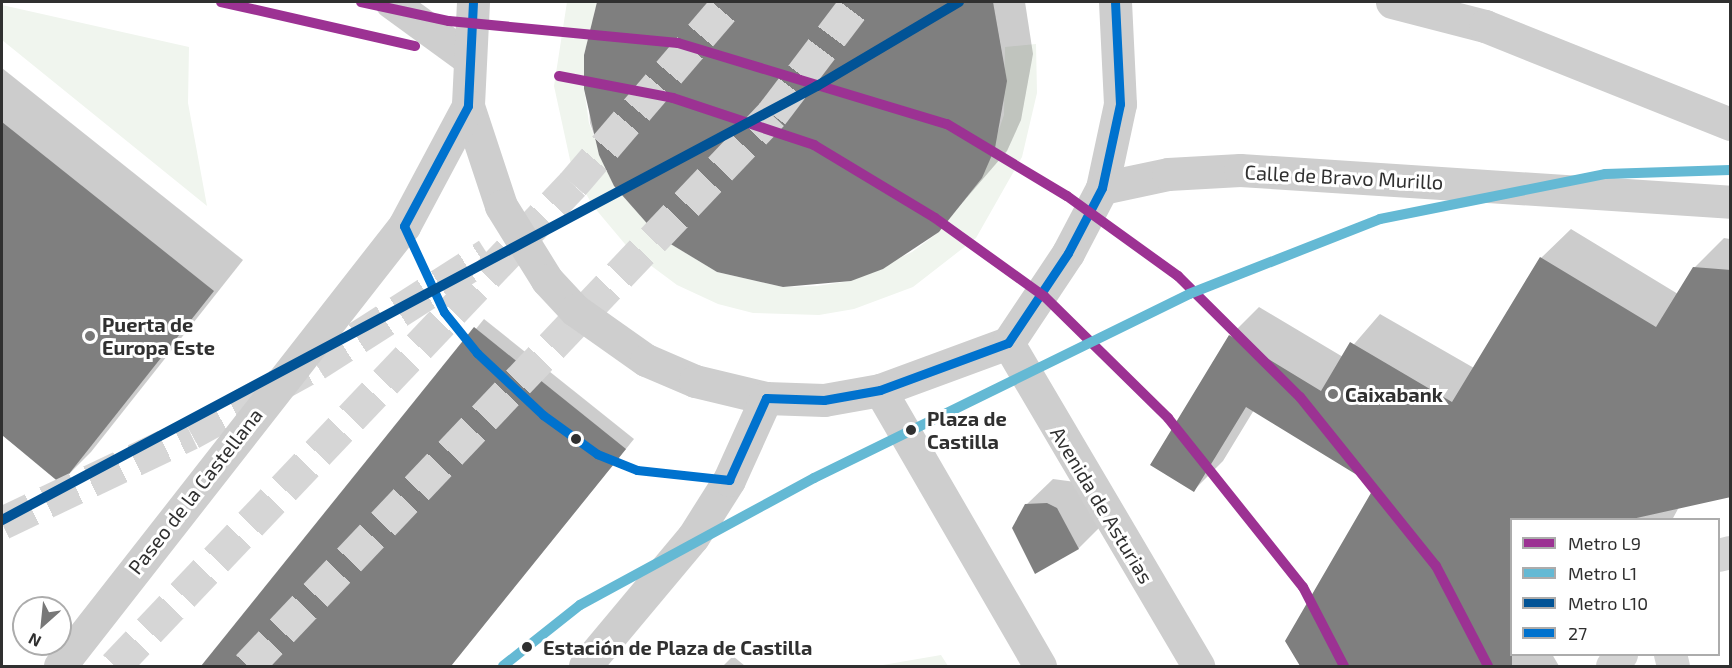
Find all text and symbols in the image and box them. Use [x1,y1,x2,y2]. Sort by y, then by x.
street label: Calle de Bravo Murillo [1244,160,1444,194]
place label: Puerta de Europa Este [102,312,215,359]
marker: Puerta de Europa Este [83,329,97,343]
place label: Caixabank [1345,382,1443,406]
marker: Caixabank [1326,387,1340,401]
street label: Paseo de la Castellana [123,403,267,579]
place label: Plaza de Castilla [927,406,1007,453]
marker: Plaza de Castilla [900,419,922,441]
street label: Avenida de Asturias [1046,422,1158,588]
unlabelled marker [570,433,582,445]
legend [1510,518,1720,656]
text: Metro L9 [1568,532,1641,554]
text: Metro L1 [1568,562,1637,584]
text: Metro L10 [1568,592,1648,614]
north arrow [12,596,72,656]
text: 27 [1568,622,1587,644]
text: N [25,630,44,652]
place label: Estación de Plaza de Castilla [543,635,812,659]
marker: Estación de Plaza de Castilla [516,636,538,658]

